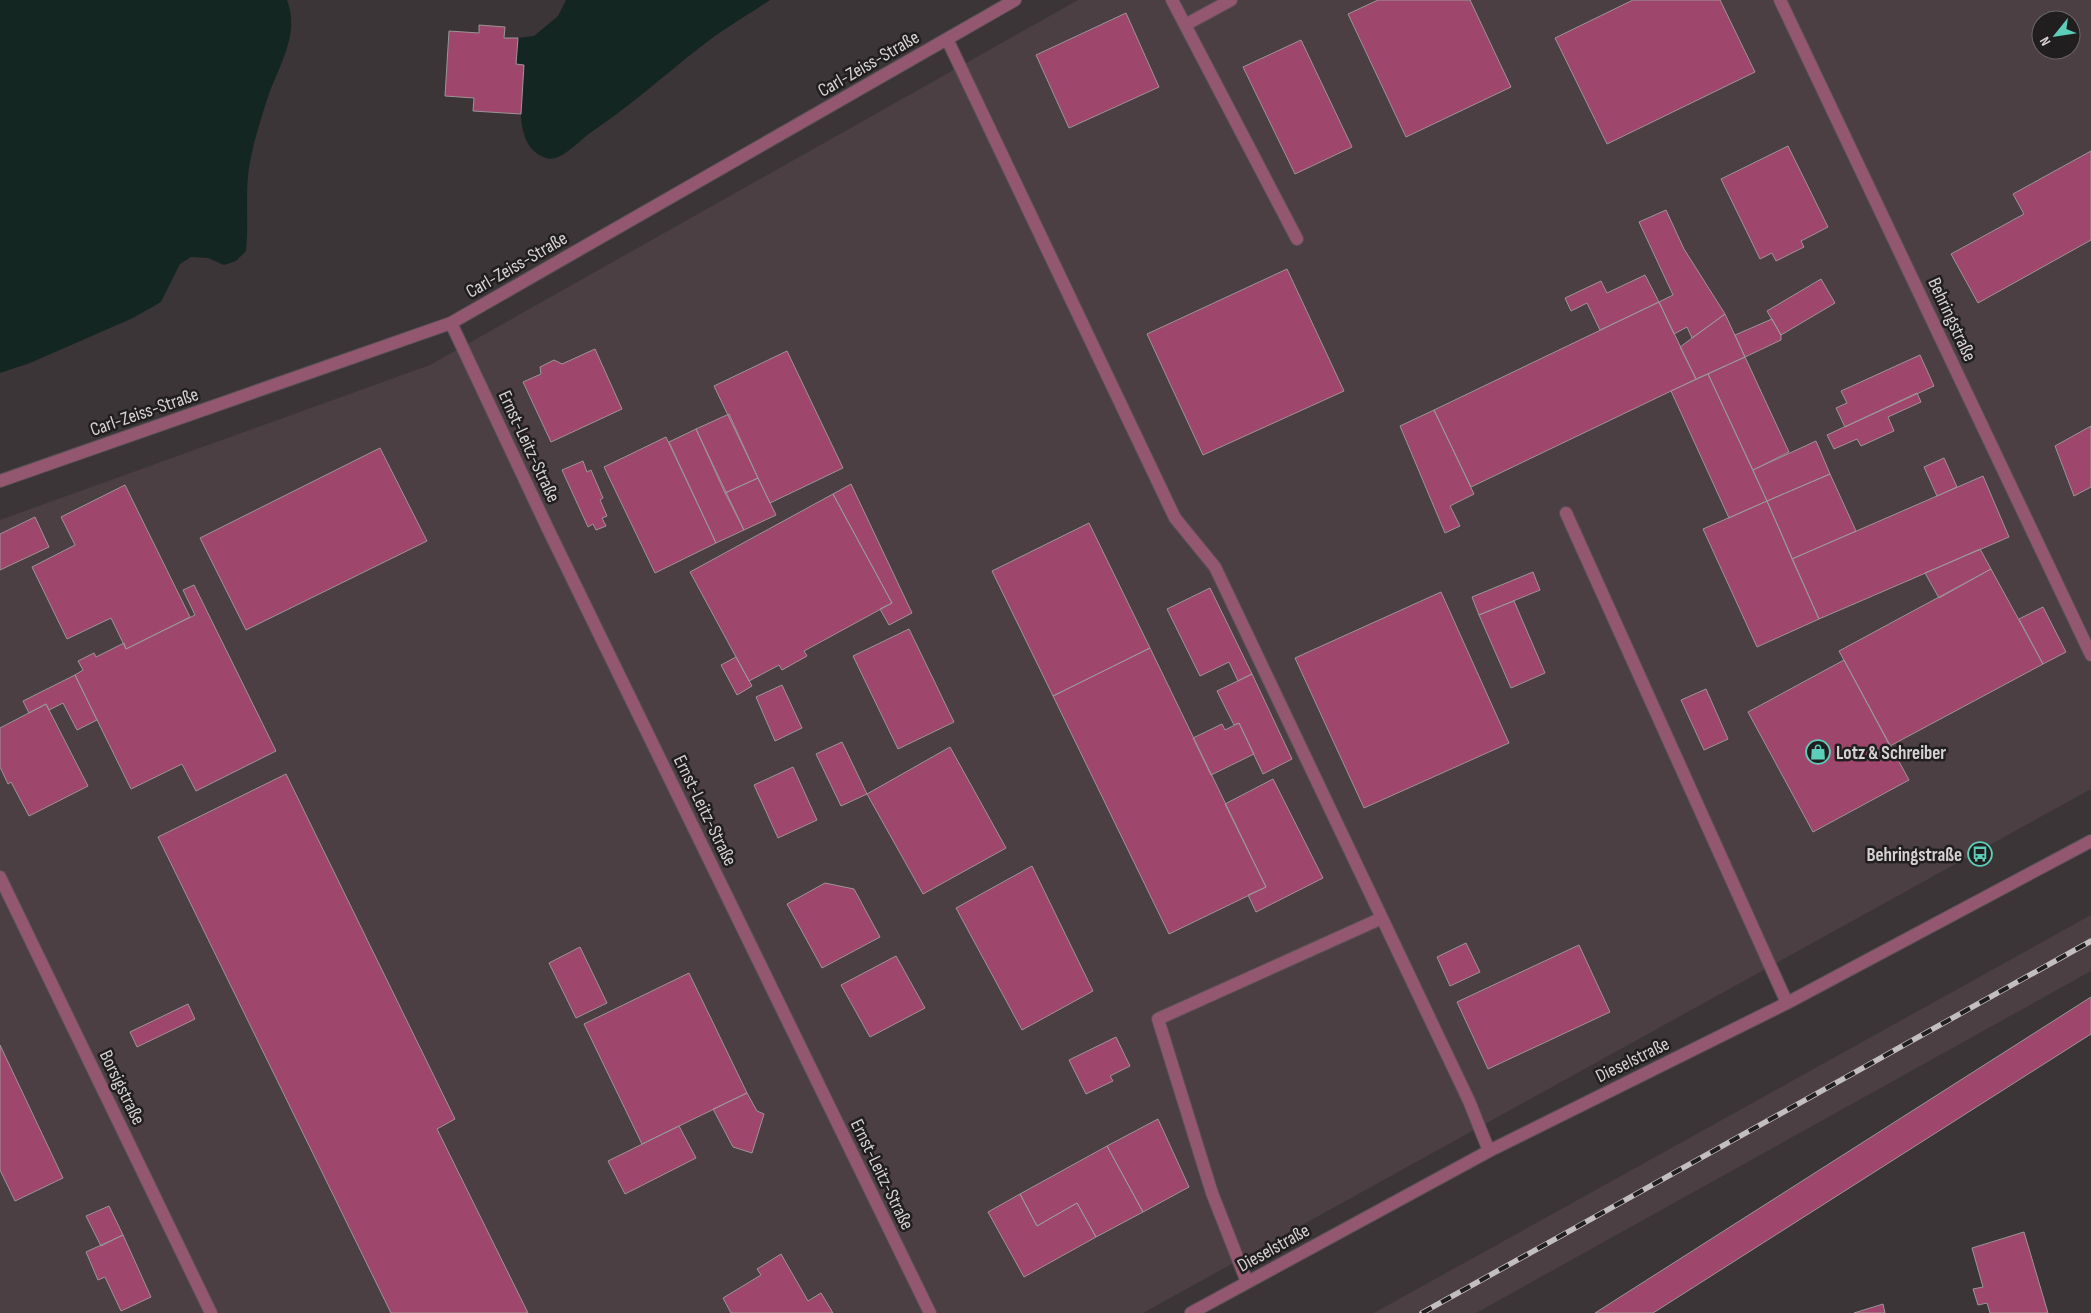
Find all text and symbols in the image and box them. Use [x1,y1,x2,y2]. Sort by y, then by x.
north arrow [2031,10,2081,60]
street label: Carl-Zeiss-Straße [814,26,924,103]
text: N [2036,34,2054,49]
street label: Carl-Zeiss-Straße [462,227,572,304]
street label: Behringstraße [1922,274,1981,365]
street label: Carl-Zeiss-Straße [87,383,202,442]
street label: Ernst-Leitz-Straße [493,387,565,506]
shop icon: Lotz & Schreiber [1805,739,1831,765]
place label: Lotz & Schreiber [1836,742,1946,765]
street label: Ernst-Leitz-Straße [668,751,741,870]
bus stop icon: Behringstraße [1967,841,1993,867]
place label: Behringstraße [1866,844,1962,867]
street label: Dieselstraße [1592,1033,1673,1088]
street label: Borsigstraße [94,1047,150,1129]
street label: Ernst-Leitz-Straße [845,1115,918,1234]
street label: Dieselstraße [1234,1219,1314,1278]

